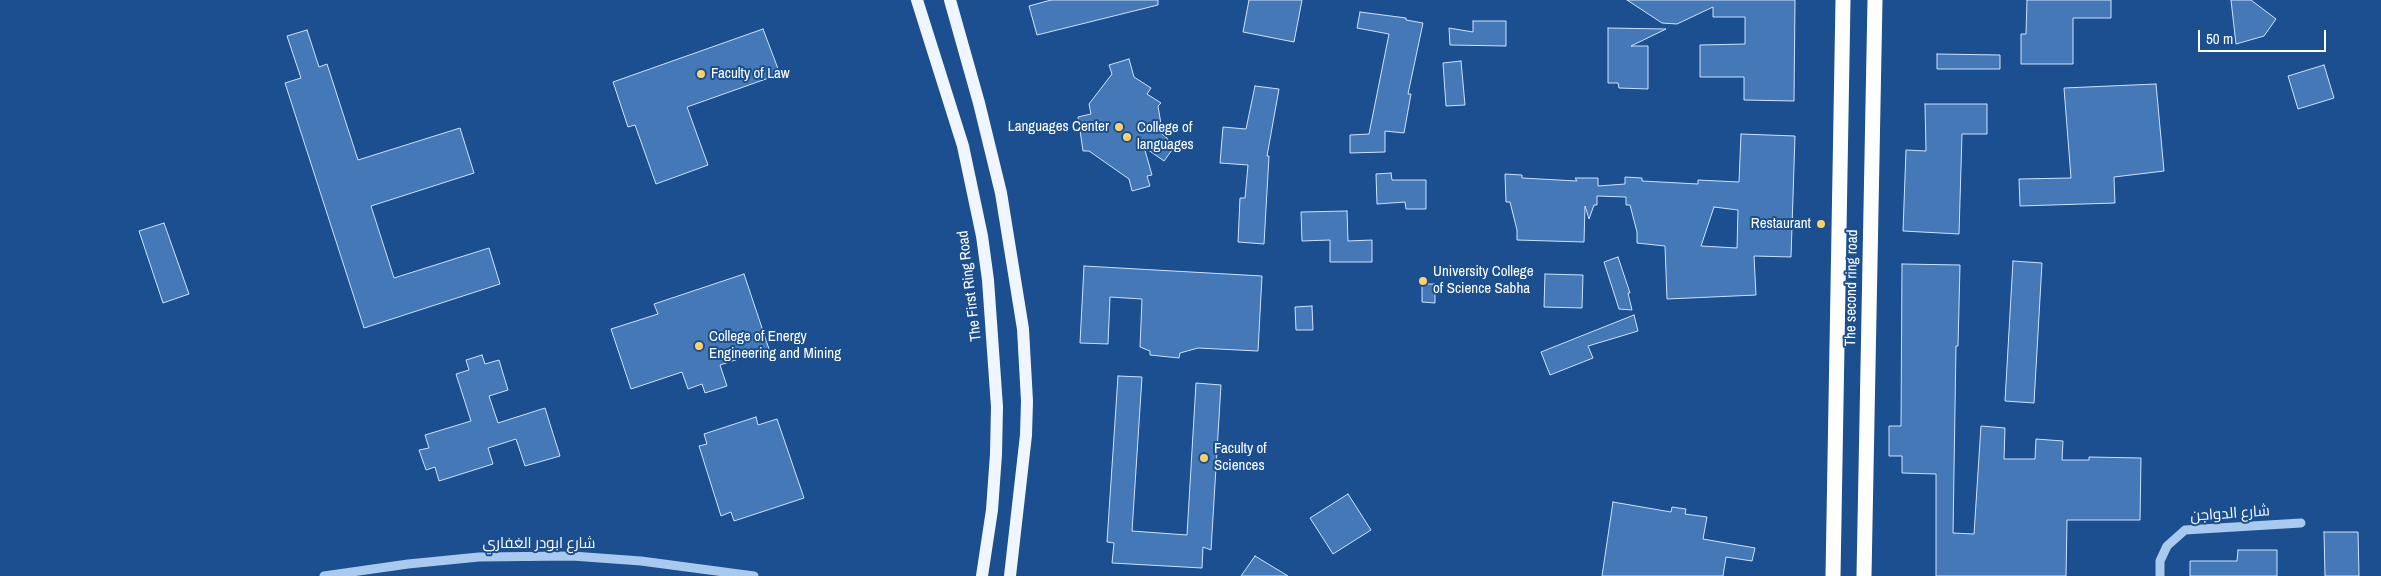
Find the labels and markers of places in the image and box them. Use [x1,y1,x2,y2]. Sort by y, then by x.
place label: Faculty of Law [711,65,790,83]
marker: Faculty of Law [695,68,707,80]
place label: Languages Center [1008,118,1109,136]
place label: College of languages [1137,119,1194,154]
marker: Languages Center [1113,121,1125,133]
marker: College of languages [1121,131,1133,143]
place label: Restaurant [1751,215,1811,233]
marker: Restaurant [1815,218,1827,230]
place label: University College of Science Sabha [1433,263,1533,298]
marker: University College of Science Sabha [1417,275,1429,287]
place label: College of Energy Engineering and Mining [709,328,841,363]
marker: College of Energy Engineering and Mining [693,340,705,352]
place label: Faculty of Sciences [1214,440,1267,475]
marker: Faculty of Sciences [1198,452,1210,464]

